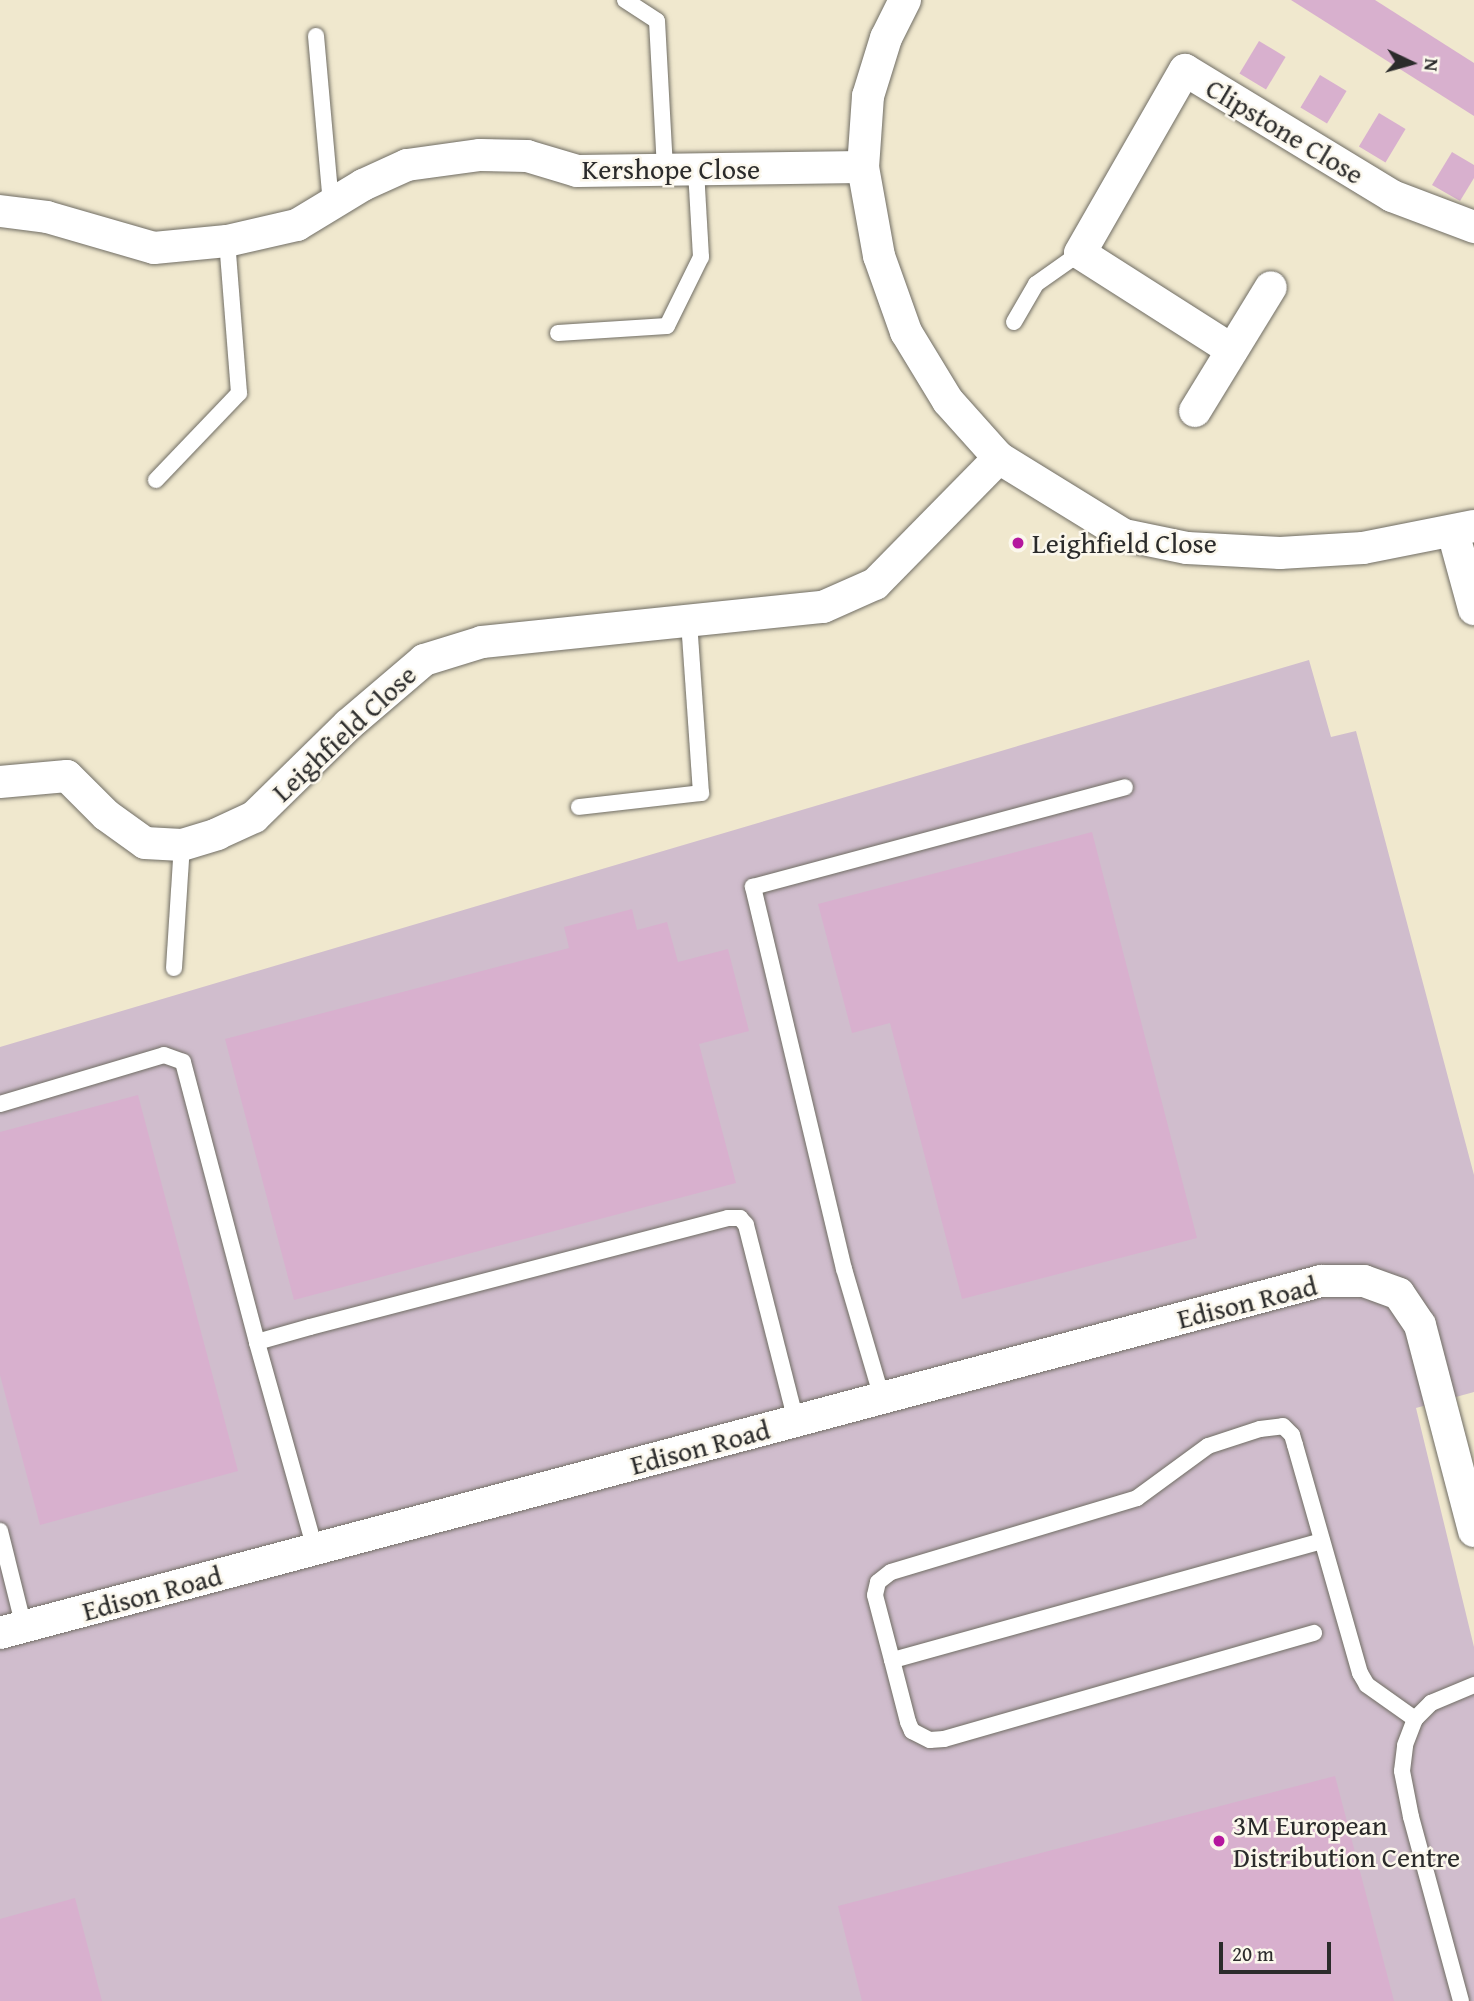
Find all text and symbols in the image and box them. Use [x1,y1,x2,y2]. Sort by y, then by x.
north arrow [1376,28,1446,98]
text: N [1417,57,1446,72]
street label: Clipstone Close [1200,71,1370,191]
street label: Kershope Close [582,152,760,186]
place label: Leighfield Close [1032,526,1217,560]
marker: Leighfield Close [1010,535,1026,551]
street label: Leighfield Close [265,658,423,808]
street label: Edison Road [1174,1268,1320,1336]
street label: Edison Road [627,1412,773,1482]
street label: Edison Road [79,1558,225,1628]
place label: 3M European Distribution Centre [1233,1808,1460,1874]
marker: 3M European Distribution Centre [1211,1833,1227,1849]
scale bar [1222,1927,1334,1971]
text: 20 m [1232,1938,1274,1969]

